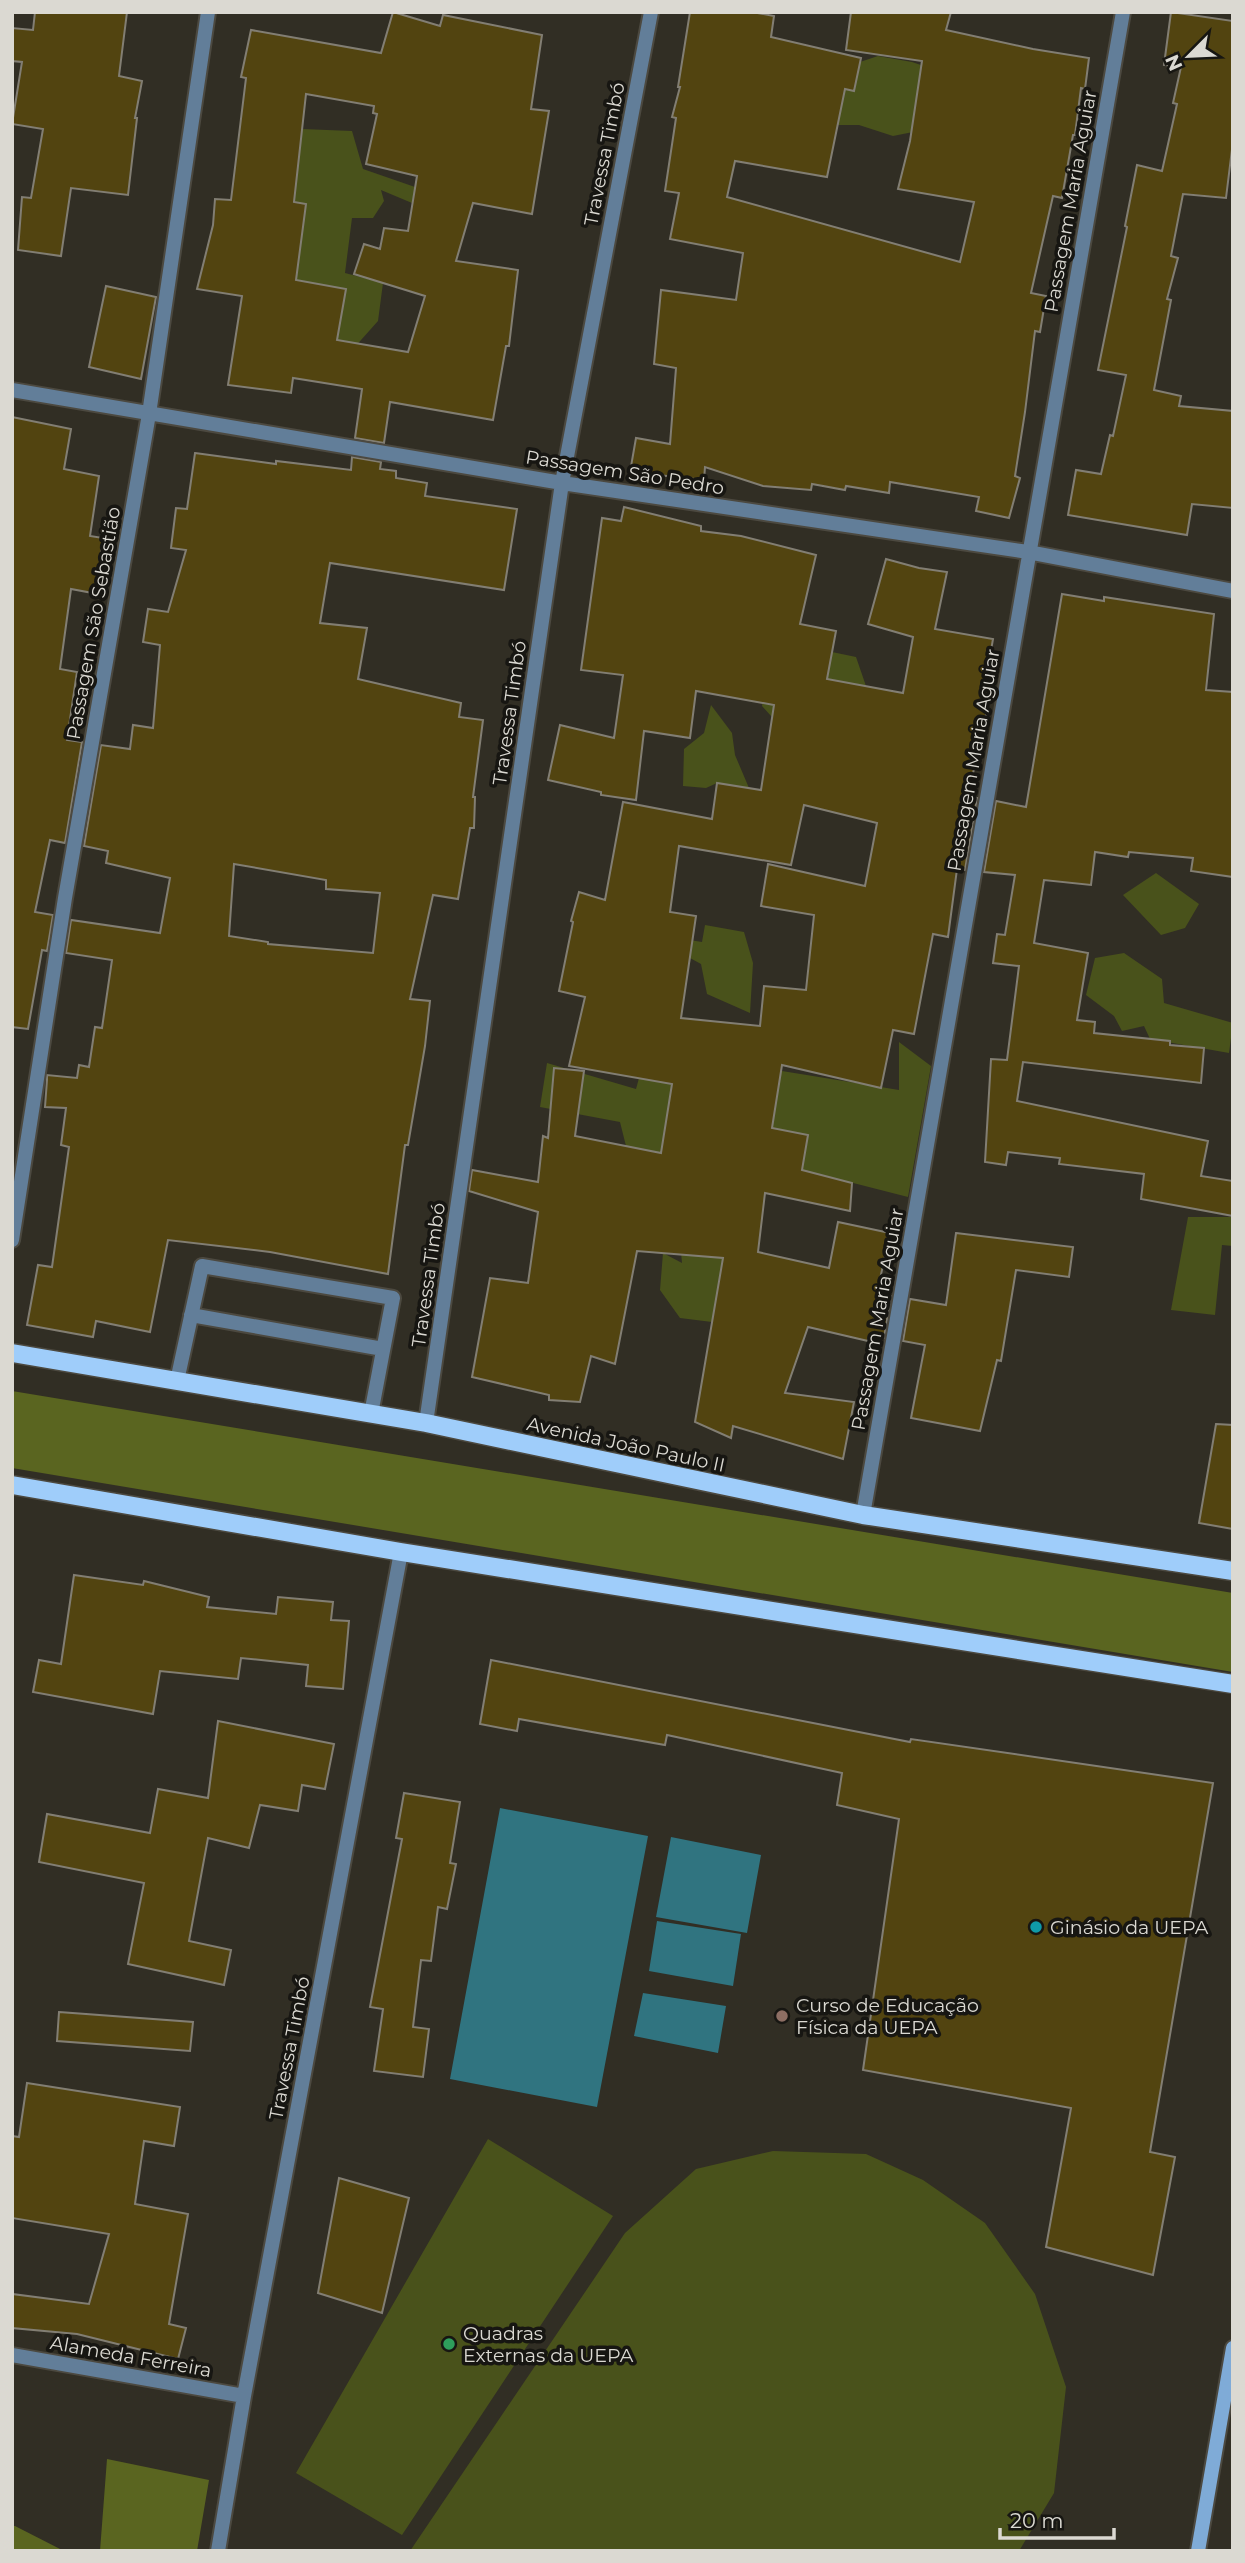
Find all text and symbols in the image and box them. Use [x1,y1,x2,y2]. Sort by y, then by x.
north arrow [1154,21,1224,91]
text: N [1160,51,1188,74]
street label: Travessa Timbó [579,80,630,228]
street label: Passagem Maria Aguiar [1040,88,1101,314]
street label: Passagem São Pedro [524,445,726,500]
street label: Passagem São Sebastião [62,505,125,741]
street label: Travessa Timbó [488,639,531,787]
street label: Passagem Maria Aguiar [943,647,1004,873]
street label: Travessa Timbó [407,1201,450,1349]
street label: Passagem Maria Aguiar [847,1206,908,1432]
street label: Avenida João Paulo II [525,1412,727,1477]
place label: Ginásio da UEPA [1050,1916,1209,1939]
marker: Ginásio da UEPA [1028,1919,1044,1935]
street label: Travessa Timbó [264,1974,315,2122]
place label: Curso de Educação Física da UEPA [796,1994,979,2039]
marker: Curso de Educação Física da UEPA [774,2008,790,2024]
place label: Quadras Externas da UEPA [463,2322,634,2367]
street label: Alameda Ferreira [49,2331,213,2382]
marker: Quadras Externas da UEPA [441,2336,457,2352]
scale bar [1000,2496,1114,2540]
text: 20 m [1010,2508,1064,2533]

